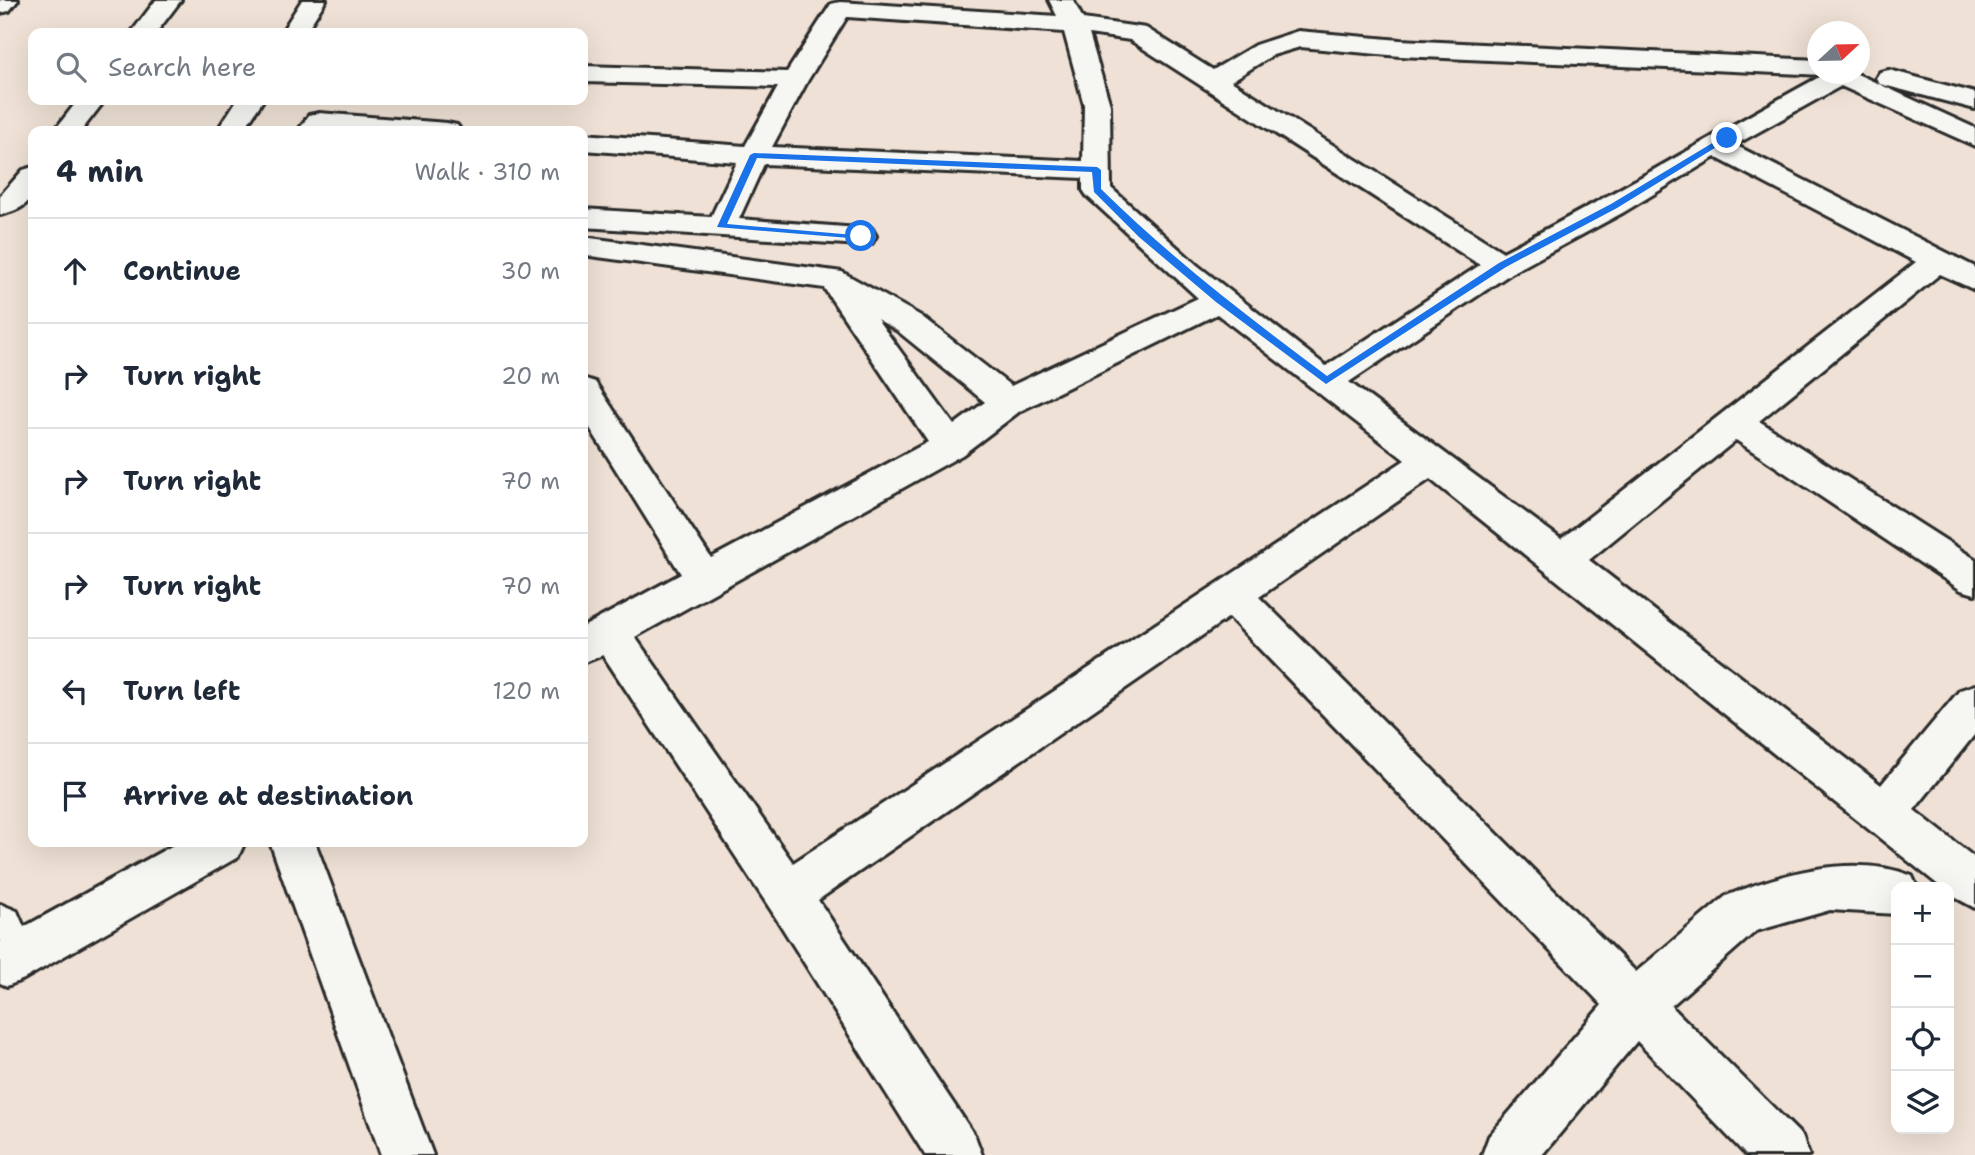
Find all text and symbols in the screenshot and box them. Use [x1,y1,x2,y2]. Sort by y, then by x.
north arrow [1807,21,1870,84]
search box [28,28,588,105]
icon: search [52,48,90,86]
text: Search here [108,49,257,84]
route end [1711,122,1742,153]
text: 4 min [56,151,143,192]
text: Walk · 310 m [415,157,560,187]
route start [845,220,876,251]
icon: ahead [56,252,94,290]
text: Continue [123,253,241,288]
text: 30 m [501,256,560,286]
icon: right [56,357,94,395]
text: Turn right [123,358,261,393]
text: 20 m [501,361,560,391]
icon: right [56,462,94,500]
text: Turn right [123,463,261,498]
text: 70 m [501,466,560,496]
icon: right [56,567,94,605]
text: Turn right [123,568,261,603]
text: 70 m [501,571,560,601]
icon: left [56,672,94,710]
text: Turn left [123,673,240,708]
text: 120 m [492,676,560,706]
icon: arrive [56,777,94,815]
text: Arrive at destination [123,778,413,813]
map controls [1891,882,1954,1134]
button: + [1891,882,1954,945]
button: − [1891,945,1954,1008]
button: locate [1891,1008,1954,1071]
button: layers [1891,1071,1954,1134]

